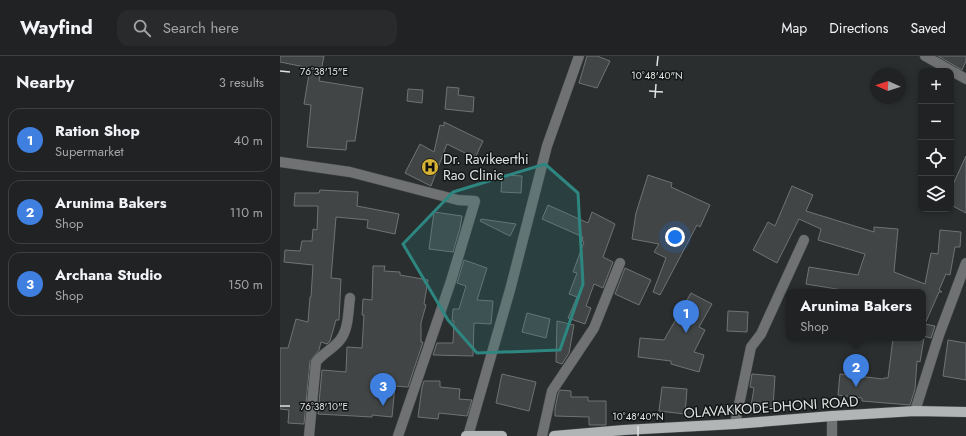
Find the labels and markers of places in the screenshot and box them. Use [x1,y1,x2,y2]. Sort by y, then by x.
place label: Dr. Ravikeerthi Rao Clinic [443,149,529,185]
hospital icon: Dr. Ravikeerthi Rao Clinic [420,157,440,177]
pin: 1 [673,300,699,333]
pin: 2 [843,354,869,387]
pin: 3 [370,373,396,406]

